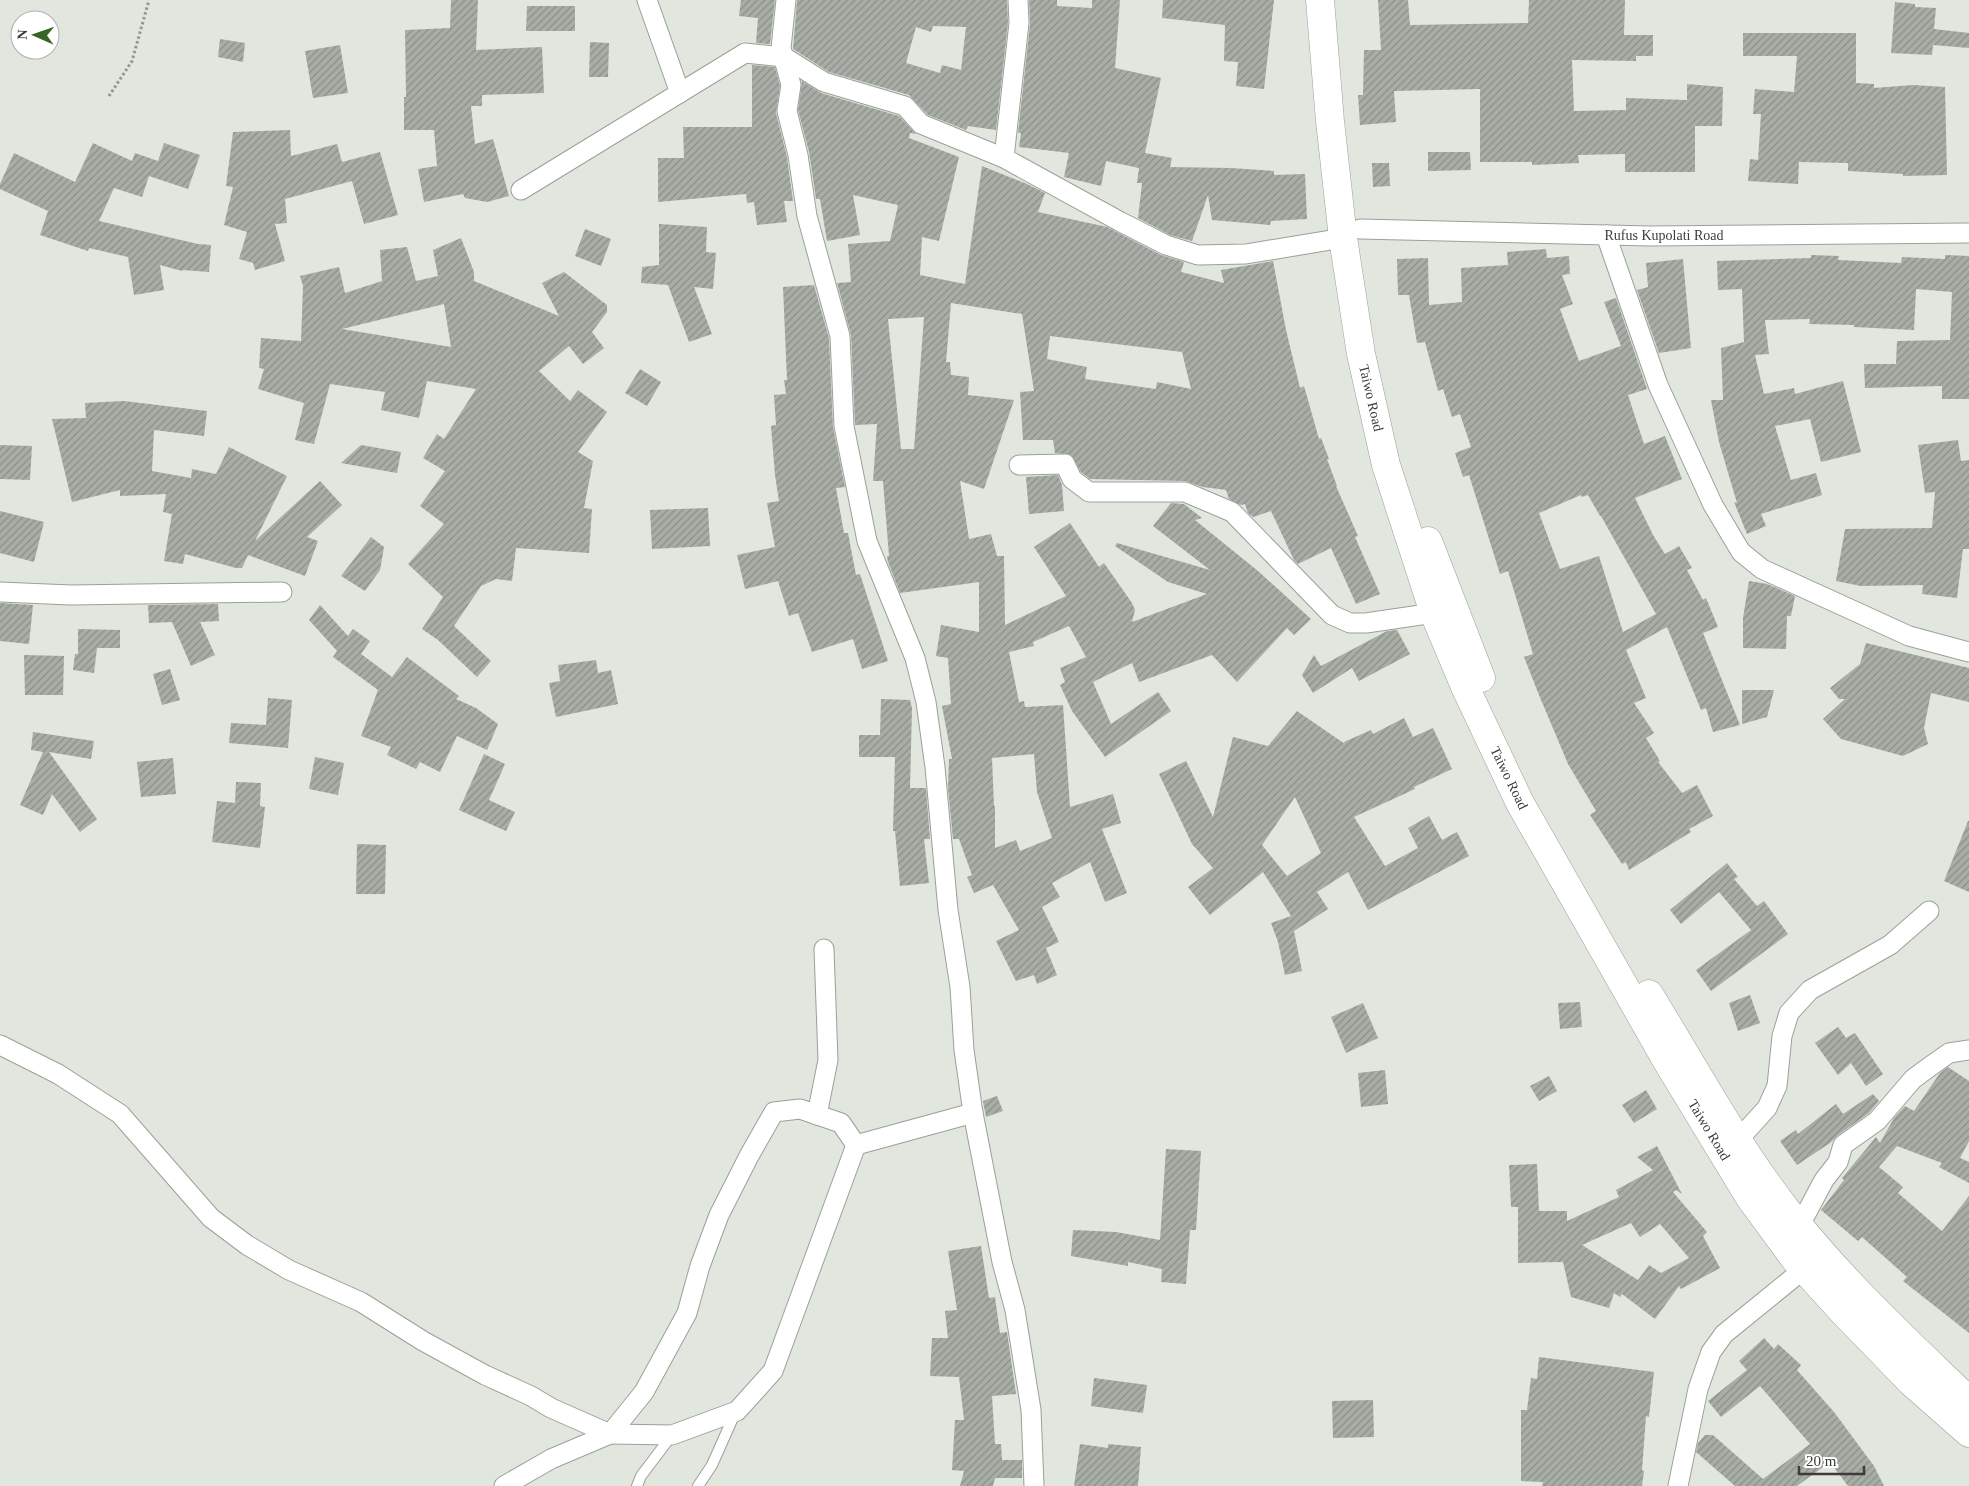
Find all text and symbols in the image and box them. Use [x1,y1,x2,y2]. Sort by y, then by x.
north arrow [10,10,60,60]
text: N [15,29,30,40]
street label: Rufus Kupolati Road [1605,228,1724,243]
street label: Taiwo Road [1356,363,1386,433]
street label: Taiwo Road [1487,744,1531,812]
street label: Taiwo Road [1685,1097,1733,1163]
scale bar [1799,1444,1864,1476]
text: 20 m [1806,1453,1837,1469]

